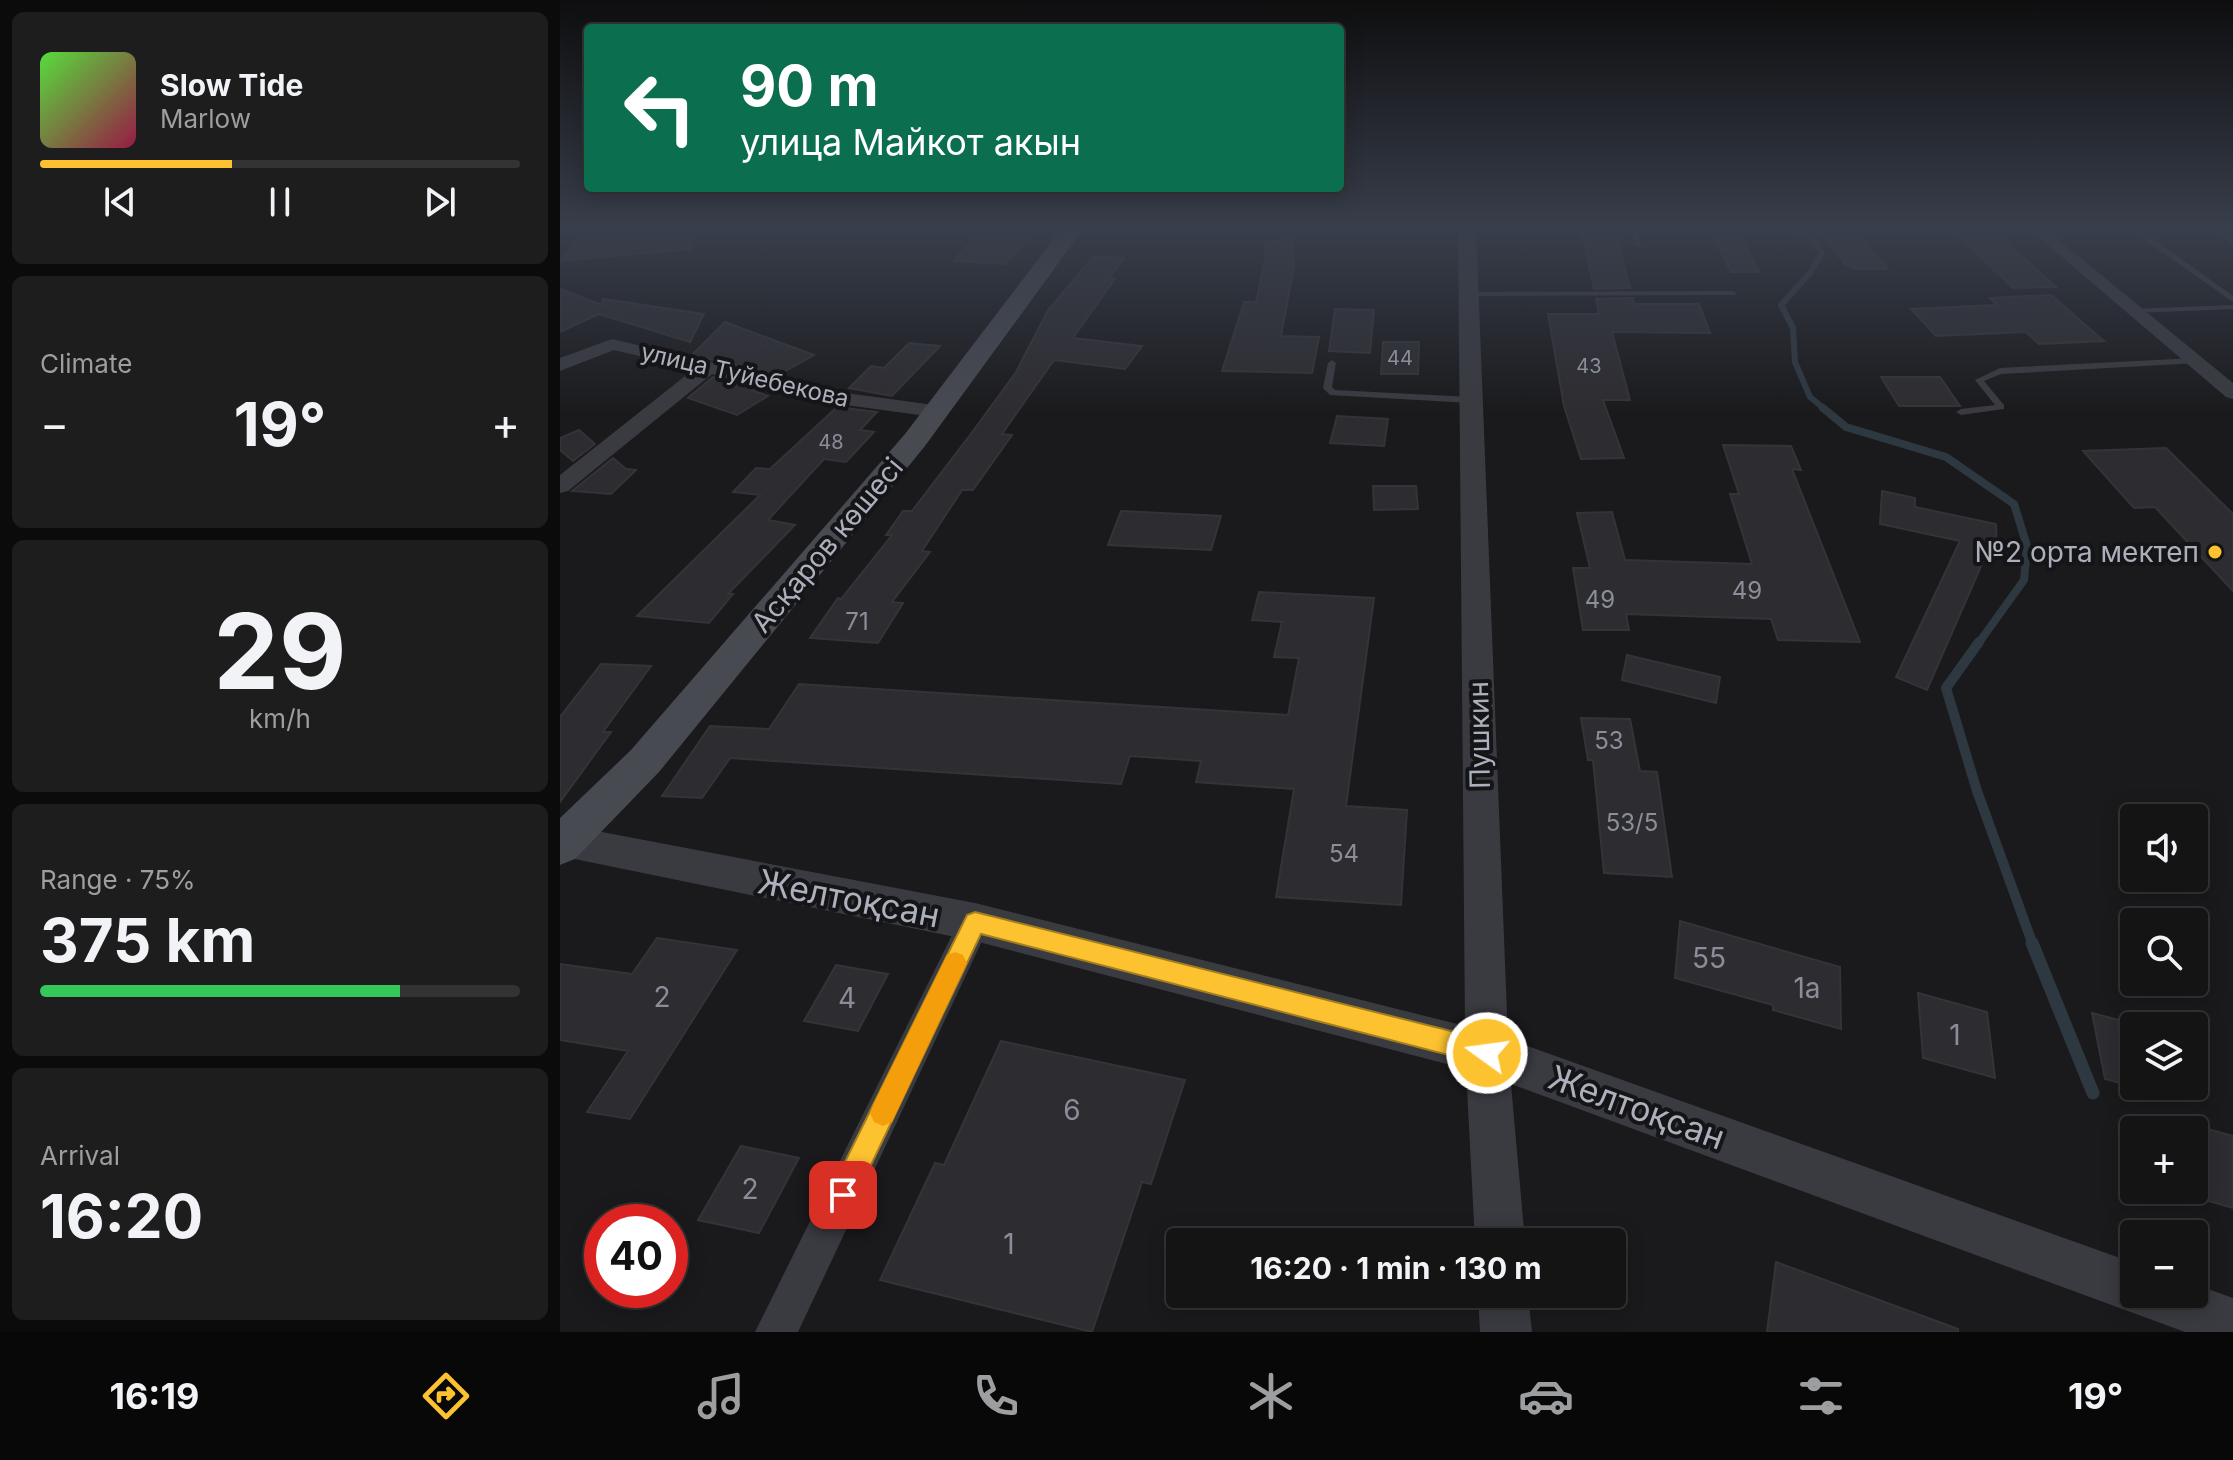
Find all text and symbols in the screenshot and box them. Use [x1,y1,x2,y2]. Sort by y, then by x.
text: 90 m [740,52,879,120]
icon: left [608,56,712,160]
text: Slow Tide [160,67,303,103]
text: Marlow [160,103,251,134]
text: улица Майкот акын [740,120,1081,164]
icon: previous [98,180,142,224]
icon: pause [258,180,302,224]
icon: next [418,180,462,224]
street label: улица Туйебекова [638,337,852,413]
house number: 44 [1387,346,1413,370]
text: Climate [40,348,132,379]
house number: 43 [1576,354,1602,378]
text: 19° [234,388,326,460]
text: − [40,397,69,451]
text: + [491,397,520,451]
house number: 48 [818,430,844,454]
street label: Асқаров көшесі [744,451,910,639]
place label: №2 орта мектеп [1974,535,2199,569]
marker: №2 орта мектеп [2206,543,2224,561]
house number: 49 [1732,576,1762,605]
house number: 49 [1585,585,1615,614]
text: 29 [213,588,347,714]
house number: 71 [845,607,869,636]
street label: Пушкин [1461,681,1497,789]
text: km/h [249,703,311,734]
house number: 53 [1594,726,1624,755]
map controls [2120,804,2208,1308]
button: sound [2120,804,2208,892]
house number: 53/5 [1606,808,1658,837]
house number: 54 [1329,839,1359,868]
street label: Желтоқсан [755,860,943,936]
text: Range · 75% [40,864,196,895]
text: 375 km [40,904,255,976]
button: search [2120,908,2208,996]
house number: 55 [1692,941,1726,975]
house number: 1а [1793,971,1821,1005]
house number: 2 [653,980,671,1014]
house number: 4 [838,981,856,1015]
position arrow [1445,1011,1529,1095]
button: layers [2120,1012,2208,1100]
house number: 1 [1949,1018,1961,1052]
street label: Желтоқсан [1544,1056,1730,1158]
house number: 6 [1063,1093,1081,1127]
button: + [2120,1116,2208,1204]
text: Arrival [40,1140,120,1171]
pin [809,1161,877,1229]
house number: 2 [741,1172,759,1206]
icon: arrive [821,1173,865,1217]
text: 16:20 [40,1180,203,1252]
speed limit sign: 40 [584,1204,688,1308]
button: − [2120,1220,2208,1308]
house number: 1 [1003,1227,1015,1261]
text: 16:20 · 1 min · 130 m [1250,1250,1542,1286]
icon: directions [418,1368,474,1424]
icon: music [693,1368,749,1424]
icon: phone [968,1368,1024,1424]
icon: climate [1243,1368,1299,1424]
icon: car [1518,1368,1574,1424]
icon: filters [1793,1368,1849,1424]
text: 16:19 [109,1374,199,1418]
text: 19° [2068,1374,2123,1418]

